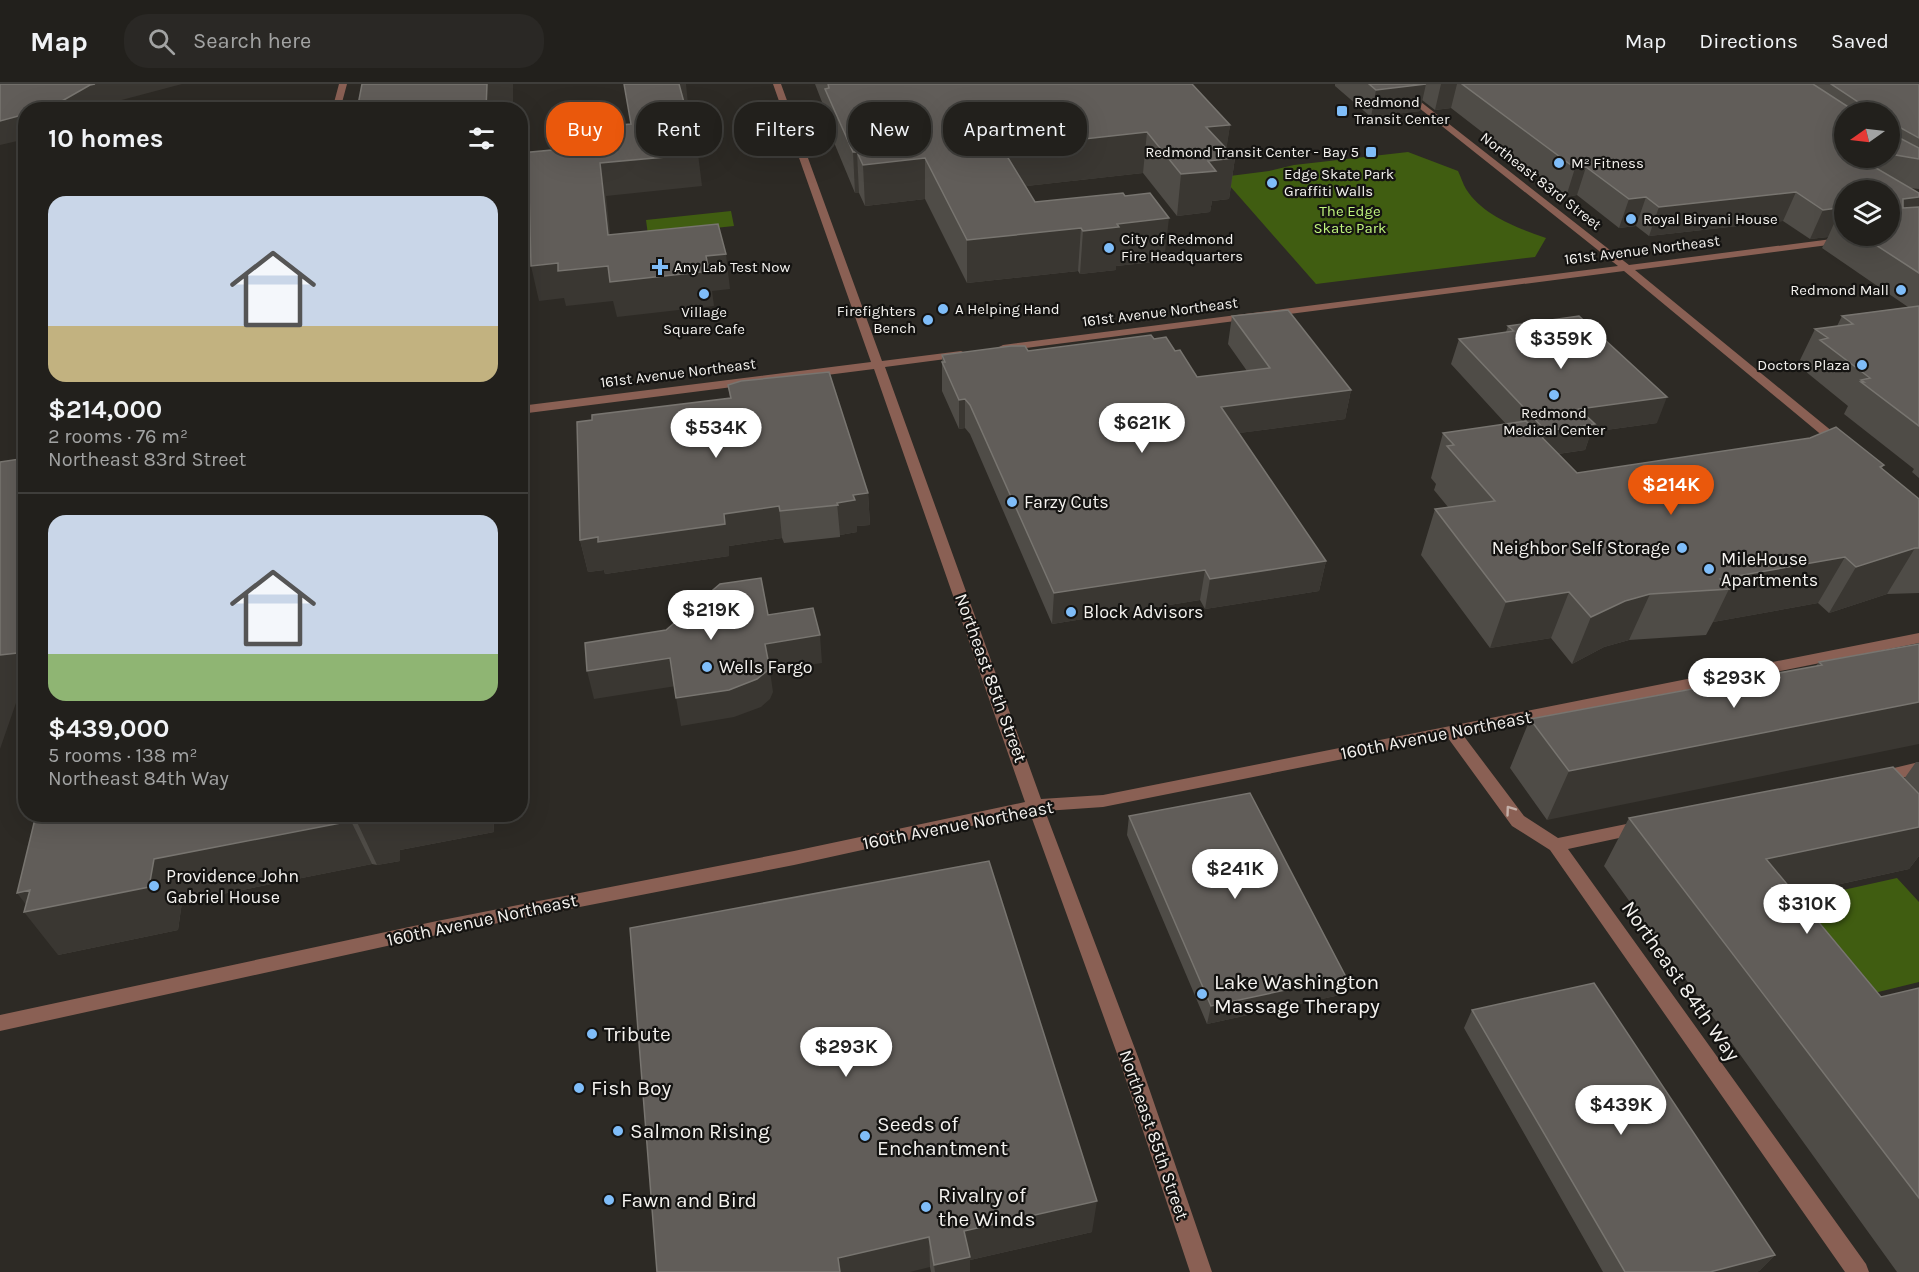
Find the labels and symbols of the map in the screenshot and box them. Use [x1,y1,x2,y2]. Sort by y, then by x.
place label: Redmond Transit Center [1354,93,1450,128]
north arrow [1834,102,1900,168]
marker: Redmond Transit Center [1335,104,1349,118]
street label: Northeast 83rd Street [1477,128,1605,234]
place label: Redmond Transit Center - Bay 5 [1145,143,1359,161]
marker: Redmond Transit Center - Bay 5 [1364,145,1378,159]
place label: M² Fitness [1571,154,1644,172]
marker: M² Fitness [1552,156,1566,170]
place label: Edge Skate Park Graffiti Walls [1284,165,1394,200]
marker: Edge Skate Park Graffiti Walls [1265,176,1279,190]
park label: The Edge Skate Park [1313,202,1387,237]
place label: Royal Biryani House [1643,210,1778,228]
marker: Royal Biryani House [1624,212,1638,226]
place label: City of Redmond Fire Headquarters [1121,230,1243,265]
street label: 161st Avenue Northeast [1563,231,1721,268]
marker: City of Redmond Fire Headquarters [1102,241,1116,255]
marker: Any Lab Test Now [651,258,669,276]
place label: Any Lab Test Now [674,258,791,276]
place label: Redmond Mall [1790,281,1889,299]
marker: Redmond Mall [1894,283,1908,297]
marker: Village Square Cafe [697,287,711,301]
street label: 161st Avenue Northeast [1081,293,1239,330]
place label: A Helping Hand [955,300,1060,318]
place label: Firefighters Bench [837,302,916,337]
marker: A Helping Hand [936,302,950,316]
place label: Village Square Cafe [663,303,745,338]
marker: Firefighters Bench [921,313,935,327]
pin: $359K [1519,319,1603,370]
street label: 161st Avenue Northeast [599,354,757,391]
place label: Doctors Plaza [1757,356,1850,374]
marker: Doctors Plaza [1855,358,1869,372]
marker: Redmond Medical Center [1547,388,1561,402]
pin: $621K [1100,403,1184,454]
place label: Redmond Medical Center [1503,404,1606,439]
pin: $534K [674,408,758,459]
pin: $214K [1629,465,1713,516]
place label: Farzy Cuts [1024,491,1109,513]
marker: Farzy Cuts [1005,495,1019,509]
place label: Neighbor Self Storage [1492,537,1670,559]
marker: Neighbor Self Storage [1675,541,1689,555]
place label: MileHouse Apartments [1721,548,1818,591]
marker: MileHouse Apartments [1702,562,1716,576]
pin: $219K [669,590,753,641]
street label: Northeast 85th Street [950,590,1032,766]
place label: Block Advisors [1083,601,1203,623]
marker: Block Advisors [1064,605,1078,619]
place label: Wells Fargo [719,656,813,678]
pin: $293K [1692,658,1776,709]
marker: Wells Fargo [700,660,714,674]
street label: 160th Avenue Northeast [1339,706,1534,764]
street label: 160th Avenue Northeast [861,796,1056,854]
one-way arrow [1506,806,1517,817]
pin: $241K [1193,849,1277,900]
place label: Providence John Gabriel House [166,865,299,908]
marker: Providence John Gabriel House [147,879,161,893]
pin: $310K [1765,884,1849,935]
street label: 160th Avenue Northeast [385,889,579,951]
street label: Northeast 84th Way [1617,896,1745,1066]
place label: Lake Washington Massage Therapy [1214,970,1380,1018]
marker: Lake Washington Massage Therapy [1195,987,1209,1001]
place label: Tribute [604,1022,671,1046]
marker: Tribute [585,1027,599,1041]
pin: $293K [804,1027,888,1078]
street label: Northeast 85th Street [1115,1047,1194,1223]
place label: Fish Boy [591,1076,671,1100]
marker: Fish Boy [572,1081,586,1095]
pin: $439K [1579,1085,1663,1136]
place label: Seeds of Enchantment [877,1112,1008,1160]
place label: Salmon Rising [630,1119,770,1143]
marker: Salmon Rising [611,1124,625,1138]
marker: Seeds of Enchantment [858,1129,872,1143]
place label: Rivalry of the Winds [938,1183,1036,1231]
place label: Fawn and Bird [621,1188,757,1212]
marker: Fawn and Bird [602,1193,616,1207]
marker: Rivalry of the Winds [919,1200,933,1214]

